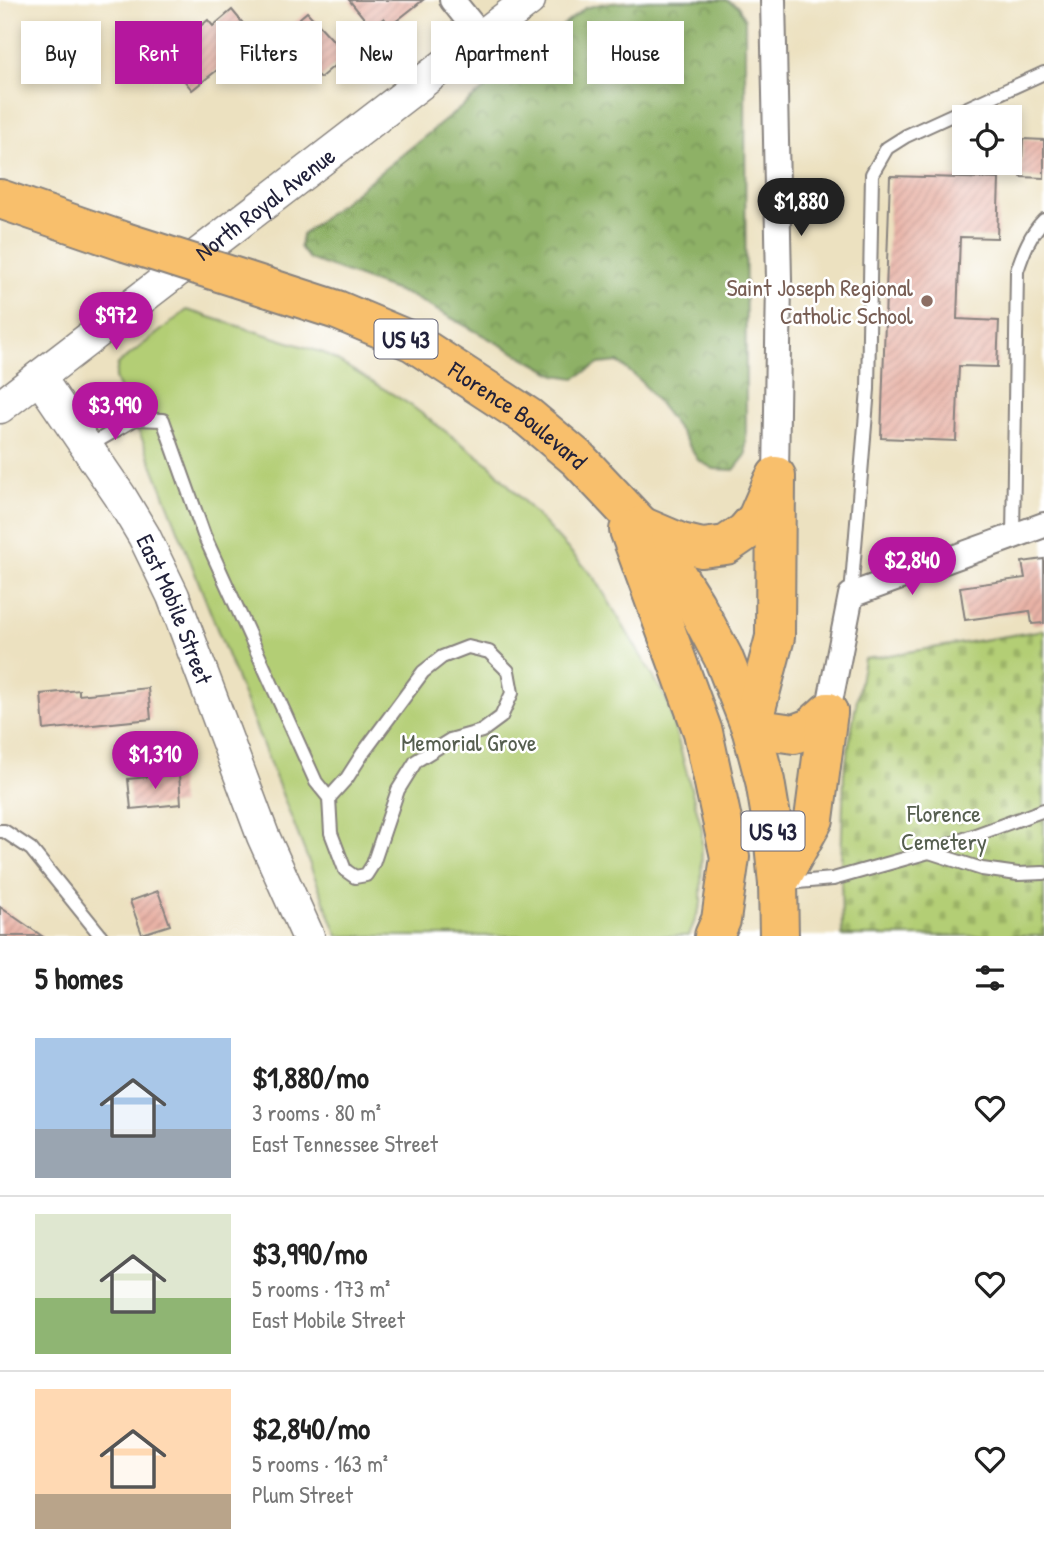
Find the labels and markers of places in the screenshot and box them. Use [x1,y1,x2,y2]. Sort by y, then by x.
pin: $1,880 [744,178,858,238]
place label: Saint Joseph Regional Catholic School [727,271,914,331]
pin: $972 [75,292,157,352]
marker: Saint Joseph Regional Catholic School [919,293,935,309]
pin: $3,990 [58,382,172,442]
pin: $2,840 [855,538,969,597]
pin: $1,310 [98,732,212,791]

